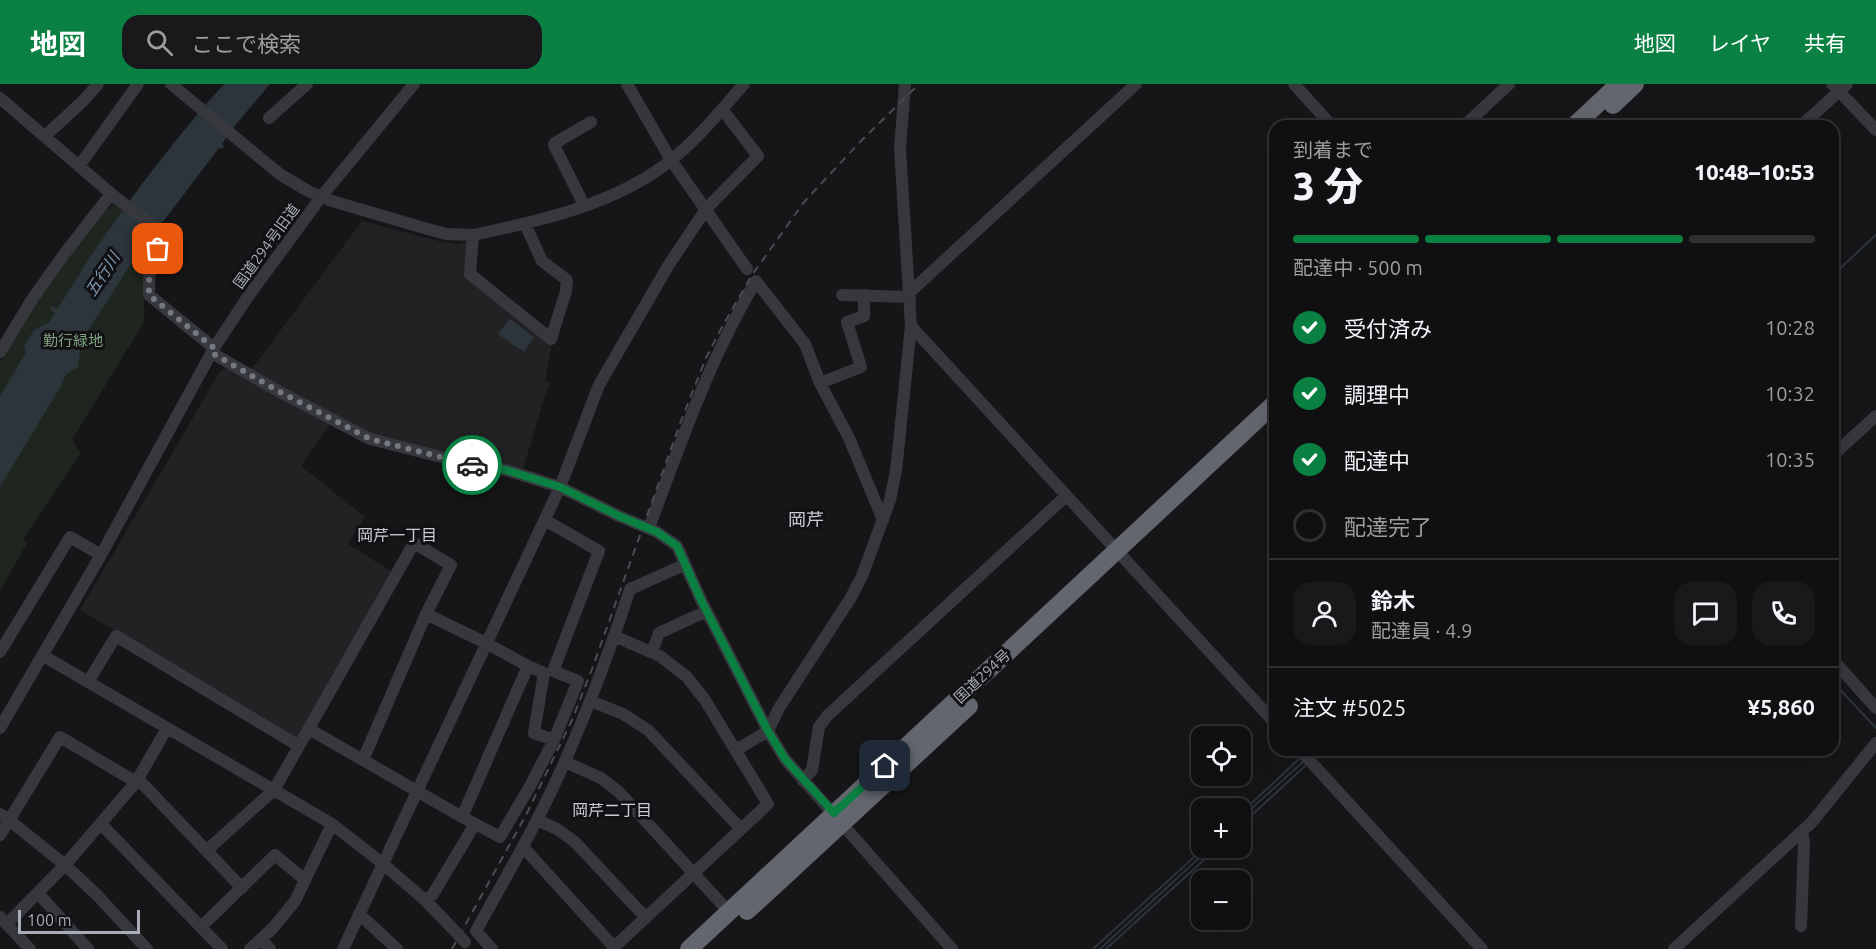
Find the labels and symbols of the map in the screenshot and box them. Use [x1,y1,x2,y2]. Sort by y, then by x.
street label: 国道294号旧道 [230,200,302,292]
pin [132,223,183,274]
water label: 五行川 [81,247,124,299]
park label: 勤行緑地 [43,332,103,349]
courier [442,435,502,495]
district label: 岡芹 [788,509,824,529]
district label: 岡芹一丁目 [357,526,437,544]
street label: 国道294号 [950,646,1014,706]
pin [859,740,910,791]
district label: 岡芹二丁目 [572,801,652,819]
scale bar [18,907,140,934]

